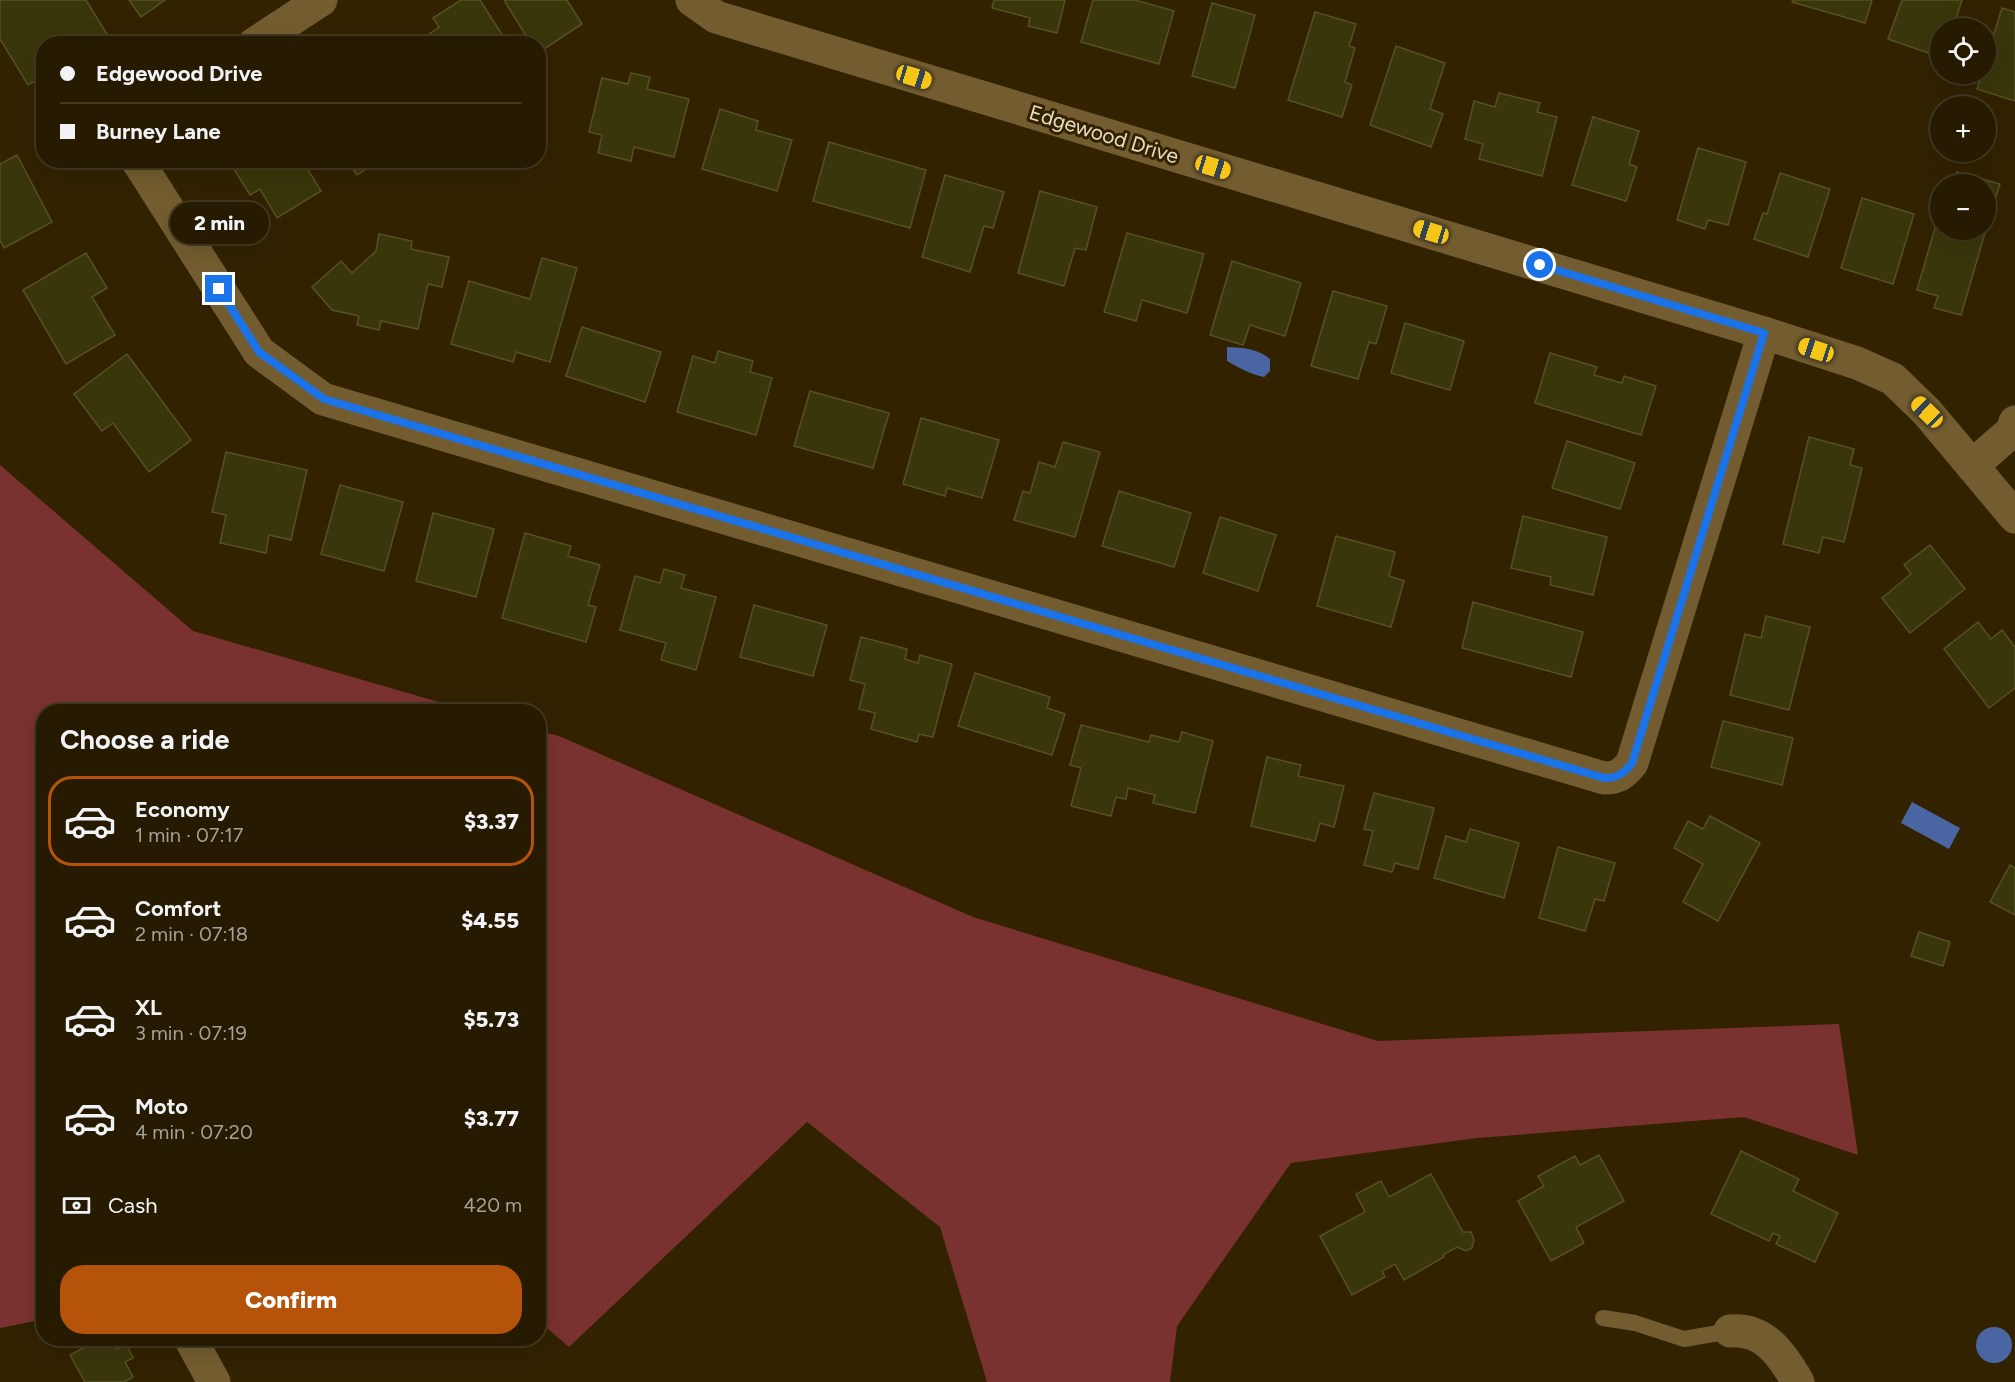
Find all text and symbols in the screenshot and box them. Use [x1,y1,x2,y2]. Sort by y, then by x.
map controls [1930,18,1996,240]
button: locate [1930,18,1996,84]
text: Edgewood Drive [96,60,262,87]
car [894,63,934,91]
button: + [1930,96,1996,162]
street label: Edgewood Drive [1026,99,1182,169]
text: Burney Lane [96,118,221,145]
car [1193,153,1233,181]
button: − [1930,174,1996,240]
callout: 2 min [170,202,268,244]
text: 2 min [194,211,245,235]
car [1411,218,1451,246]
route start [1526,251,1553,278]
route end [205,275,232,302]
car [1796,336,1836,364]
car [1908,393,1946,431]
text: Choose a ride [60,723,229,756]
icon: car [63,794,117,848]
text: Economy [135,796,230,823]
text: $3.37 [464,808,519,835]
text: 1 min · 07:17 [135,823,244,847]
icon: car [63,893,117,947]
text: Comfort [135,895,221,922]
text: $4.55 [461,907,519,934]
text: 2 min · 07:18 [135,922,248,946]
icon: car [63,992,117,1046]
text: XL [135,994,162,1021]
text: $5.73 [463,1006,519,1033]
text: 3 min · 07:19 [135,1021,247,1045]
icon: car [63,1091,117,1145]
text: Moto [135,1093,188,1120]
text: $3.77 [464,1105,519,1132]
text: 4 min · 07:20 [135,1120,253,1144]
icon: cash [60,1189,93,1222]
text: Cash [108,1192,158,1219]
text: 420 m [464,1193,522,1217]
button: Confirm [60,1265,522,1334]

